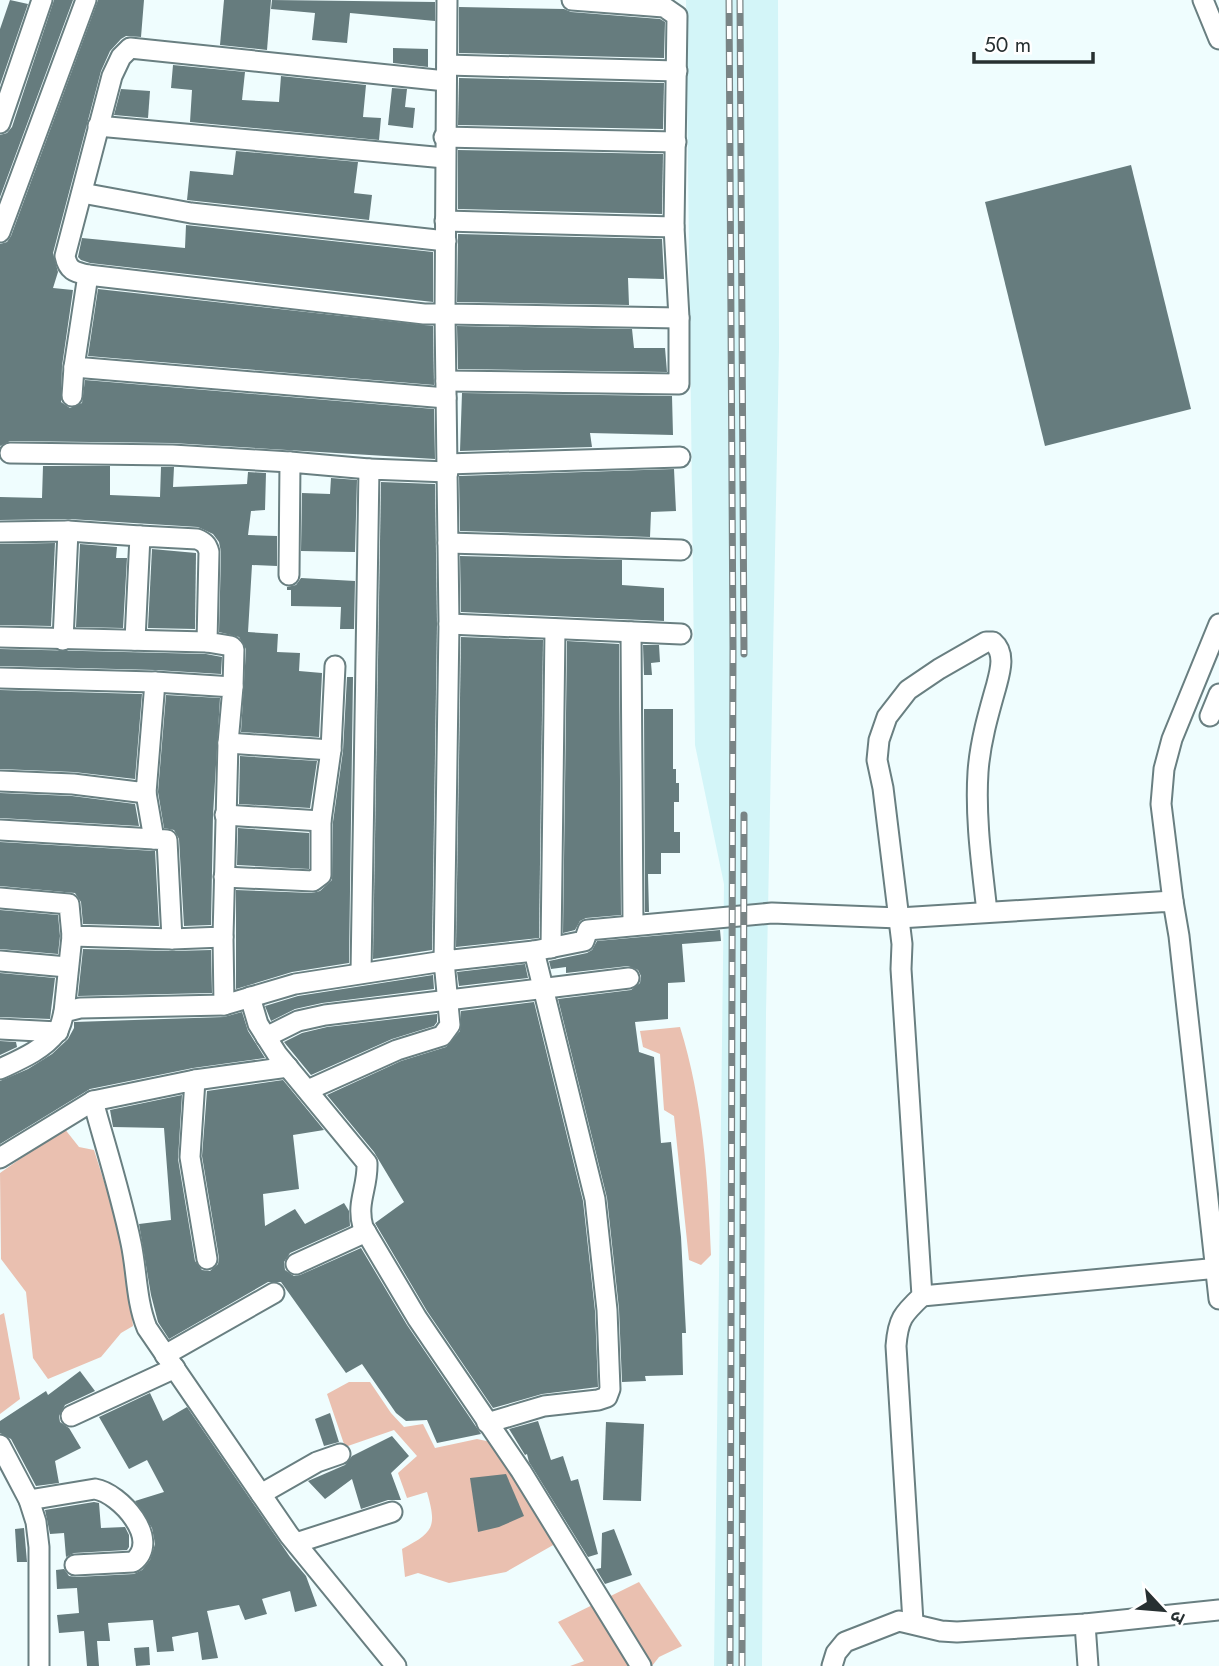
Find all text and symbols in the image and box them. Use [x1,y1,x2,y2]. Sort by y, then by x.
scale bar [974,21,1093,65]
text: 50 m [984,30,1031,60]
north arrow [1128,1575,1198,1645]
text: उ [1163,1606,1192,1629]

